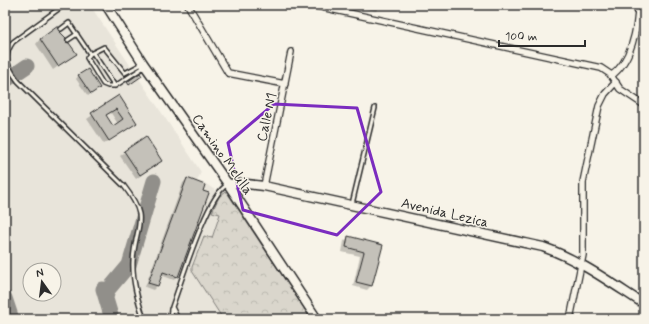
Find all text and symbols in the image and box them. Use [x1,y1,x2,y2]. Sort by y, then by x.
scale bar [499,22,585,48]
text: 100 m [505,29,537,45]
street label: Calle N1 [253,91,281,143]
street label: Camino Melilla [188,111,257,199]
street label: Avenida Lezica [399,194,490,232]
north arrow [22,262,62,302]
text: N [35,266,45,281]

